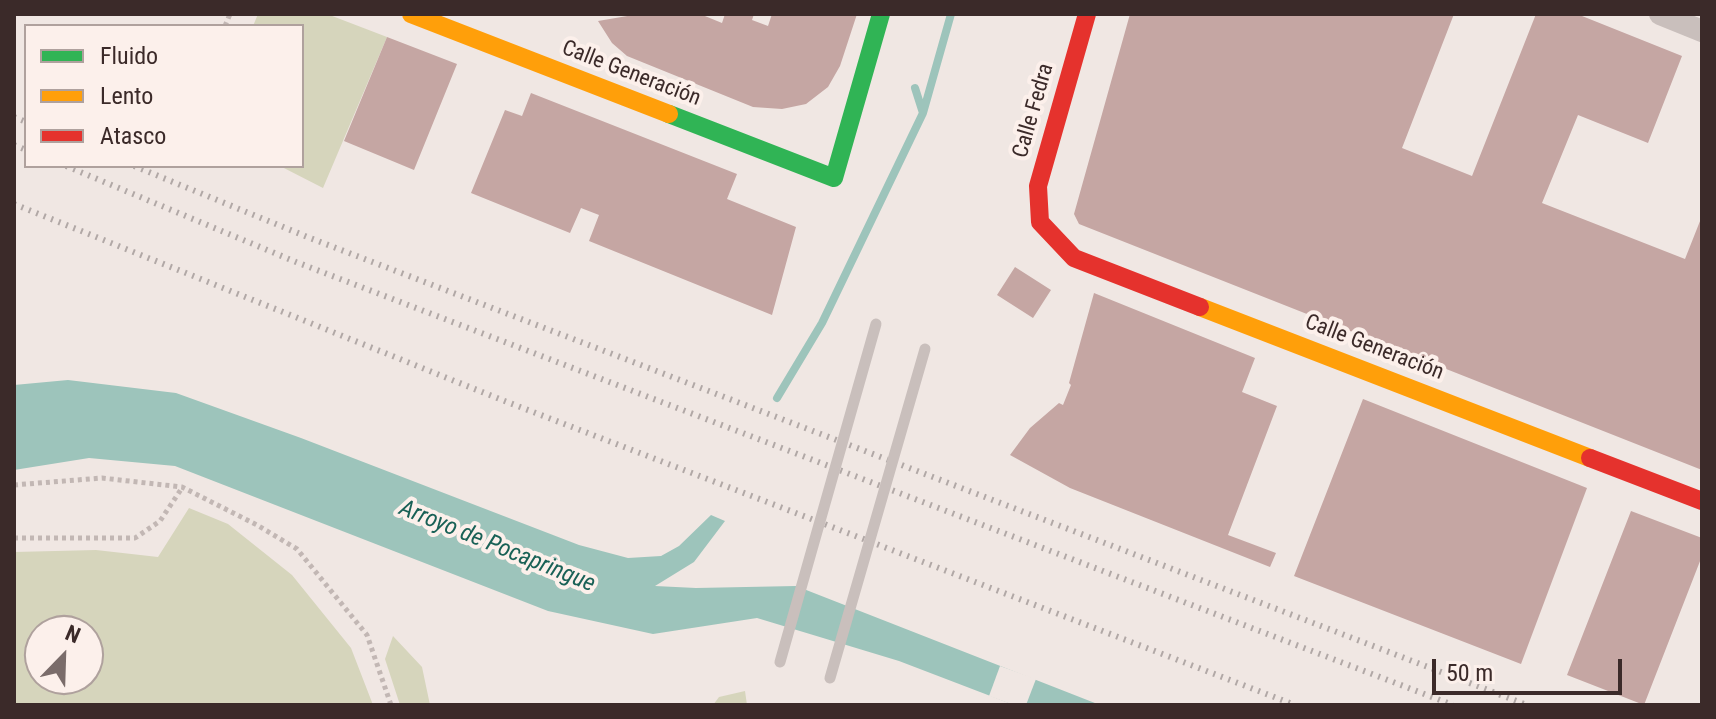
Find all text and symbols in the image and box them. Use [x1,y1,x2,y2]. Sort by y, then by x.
legend [24,24,304,168]
street label: Calle Generación [558,35,704,113]
text: Fluido [100,42,158,70]
street label: Calle Fedra [1008,61,1060,161]
text: Lento [100,82,153,110]
text: Atasco [100,122,166,150]
street label: Calle Generación [1301,309,1447,387]
water label: Arroyo de Pocapringue [395,495,599,599]
north arrow [24,615,104,695]
text: N [62,620,84,648]
scale bar [1436,643,1626,693]
text: 50 m [1446,659,1493,687]

